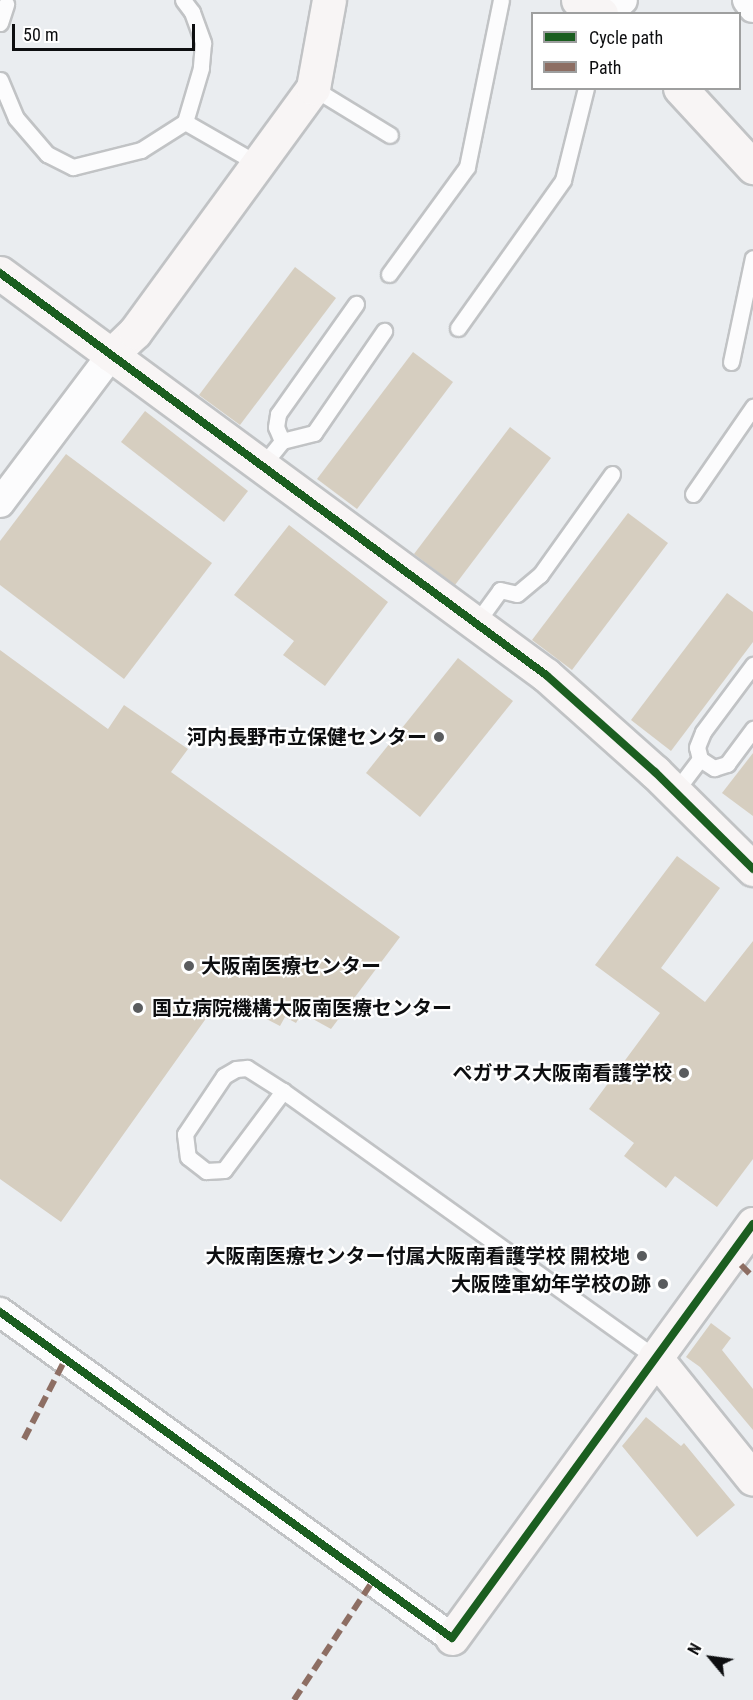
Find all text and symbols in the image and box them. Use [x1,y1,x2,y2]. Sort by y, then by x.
scale bar [15,12,198,50]
legend [531,12,741,90]
text: 50 m [23,24,58,45]
text: Cycle path [589,27,663,48]
text: Path [589,57,622,78]
place label: 河内長野市立保健センター [187,725,427,749]
marker: 河内長野市立保健センター [432,730,446,744]
place label: 大阪南医療センター [201,954,381,978]
marker: 大阪南医療センター [182,959,196,973]
place label: 国立病院機構大阪南医療センター [152,996,452,1020]
marker: 国立病院機構大阪南医療センター [129,999,147,1017]
place label: ぺガサス大阪南看護学校 [452,1061,672,1085]
marker: ぺガサス大阪南看護学校 [677,1066,691,1080]
place label: 大阪南医療センター付属大阪南看護学校 開校地 [205,1244,630,1268]
marker: 大阪南医療センター付属大阪南看護学校 開校地 [635,1249,649,1263]
place label: 大阪陸軍幼年学校の跡 [451,1272,651,1296]
marker: 大阪陸軍幼年学校の跡 [656,1277,670,1291]
north arrow [681,1628,741,1688]
text: N [684,1640,705,1658]

